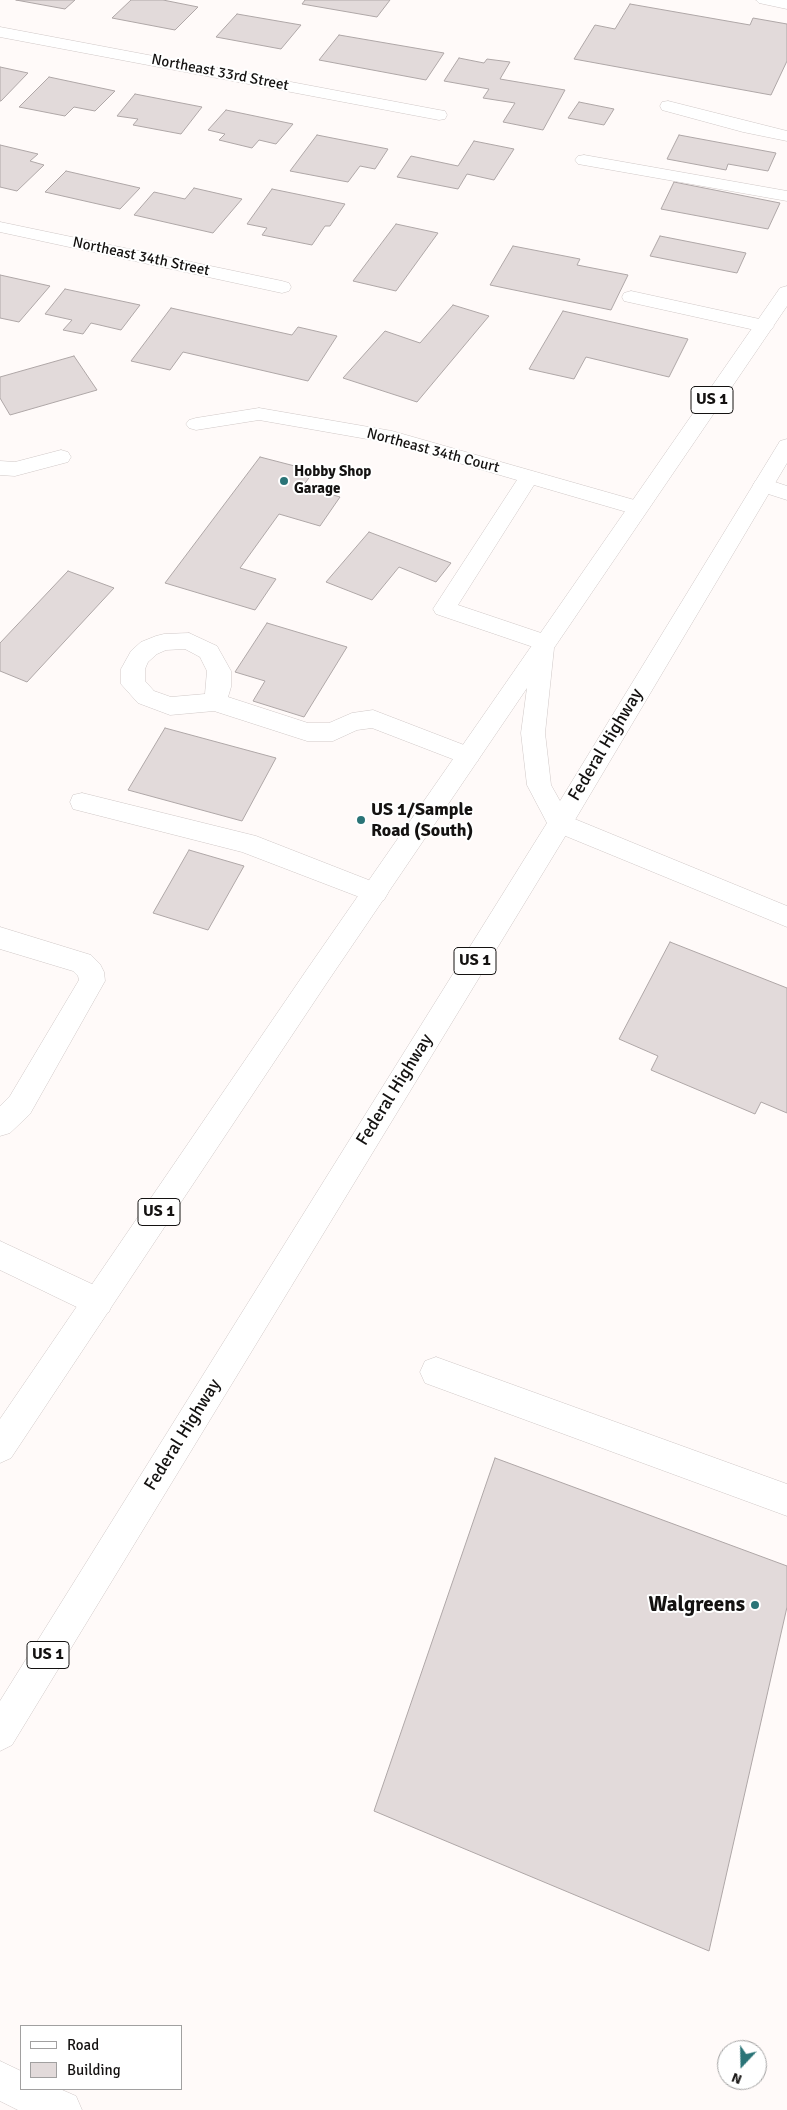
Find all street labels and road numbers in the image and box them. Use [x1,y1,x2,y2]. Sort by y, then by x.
street label: Northeast 33rd Street [150,51,290,95]
street label: Northeast 34th Street [71,234,211,280]
road number: US 1 [691,386,733,414]
street label: Northeast 34th Court [365,425,501,477]
street label: Federal Highway [564,685,648,805]
road number: US 1 [454,948,496,974]
street label: Federal Highway [352,1030,438,1150]
road number: US 1 [138,1198,180,1226]
street label: Federal Highway [140,1375,226,1495]
road number: US 1 [27,1642,69,1668]

